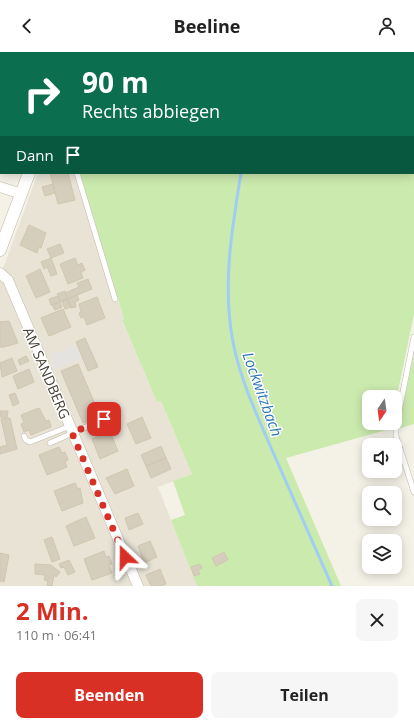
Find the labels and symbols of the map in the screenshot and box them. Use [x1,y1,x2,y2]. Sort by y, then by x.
street label: AM SANDBERG [19,324,75,422]
water label: Lockwitzbach [238,349,288,439]
north arrow [362,390,402,430]
pin [87,402,121,436]
position arrow [104,536,146,578]

